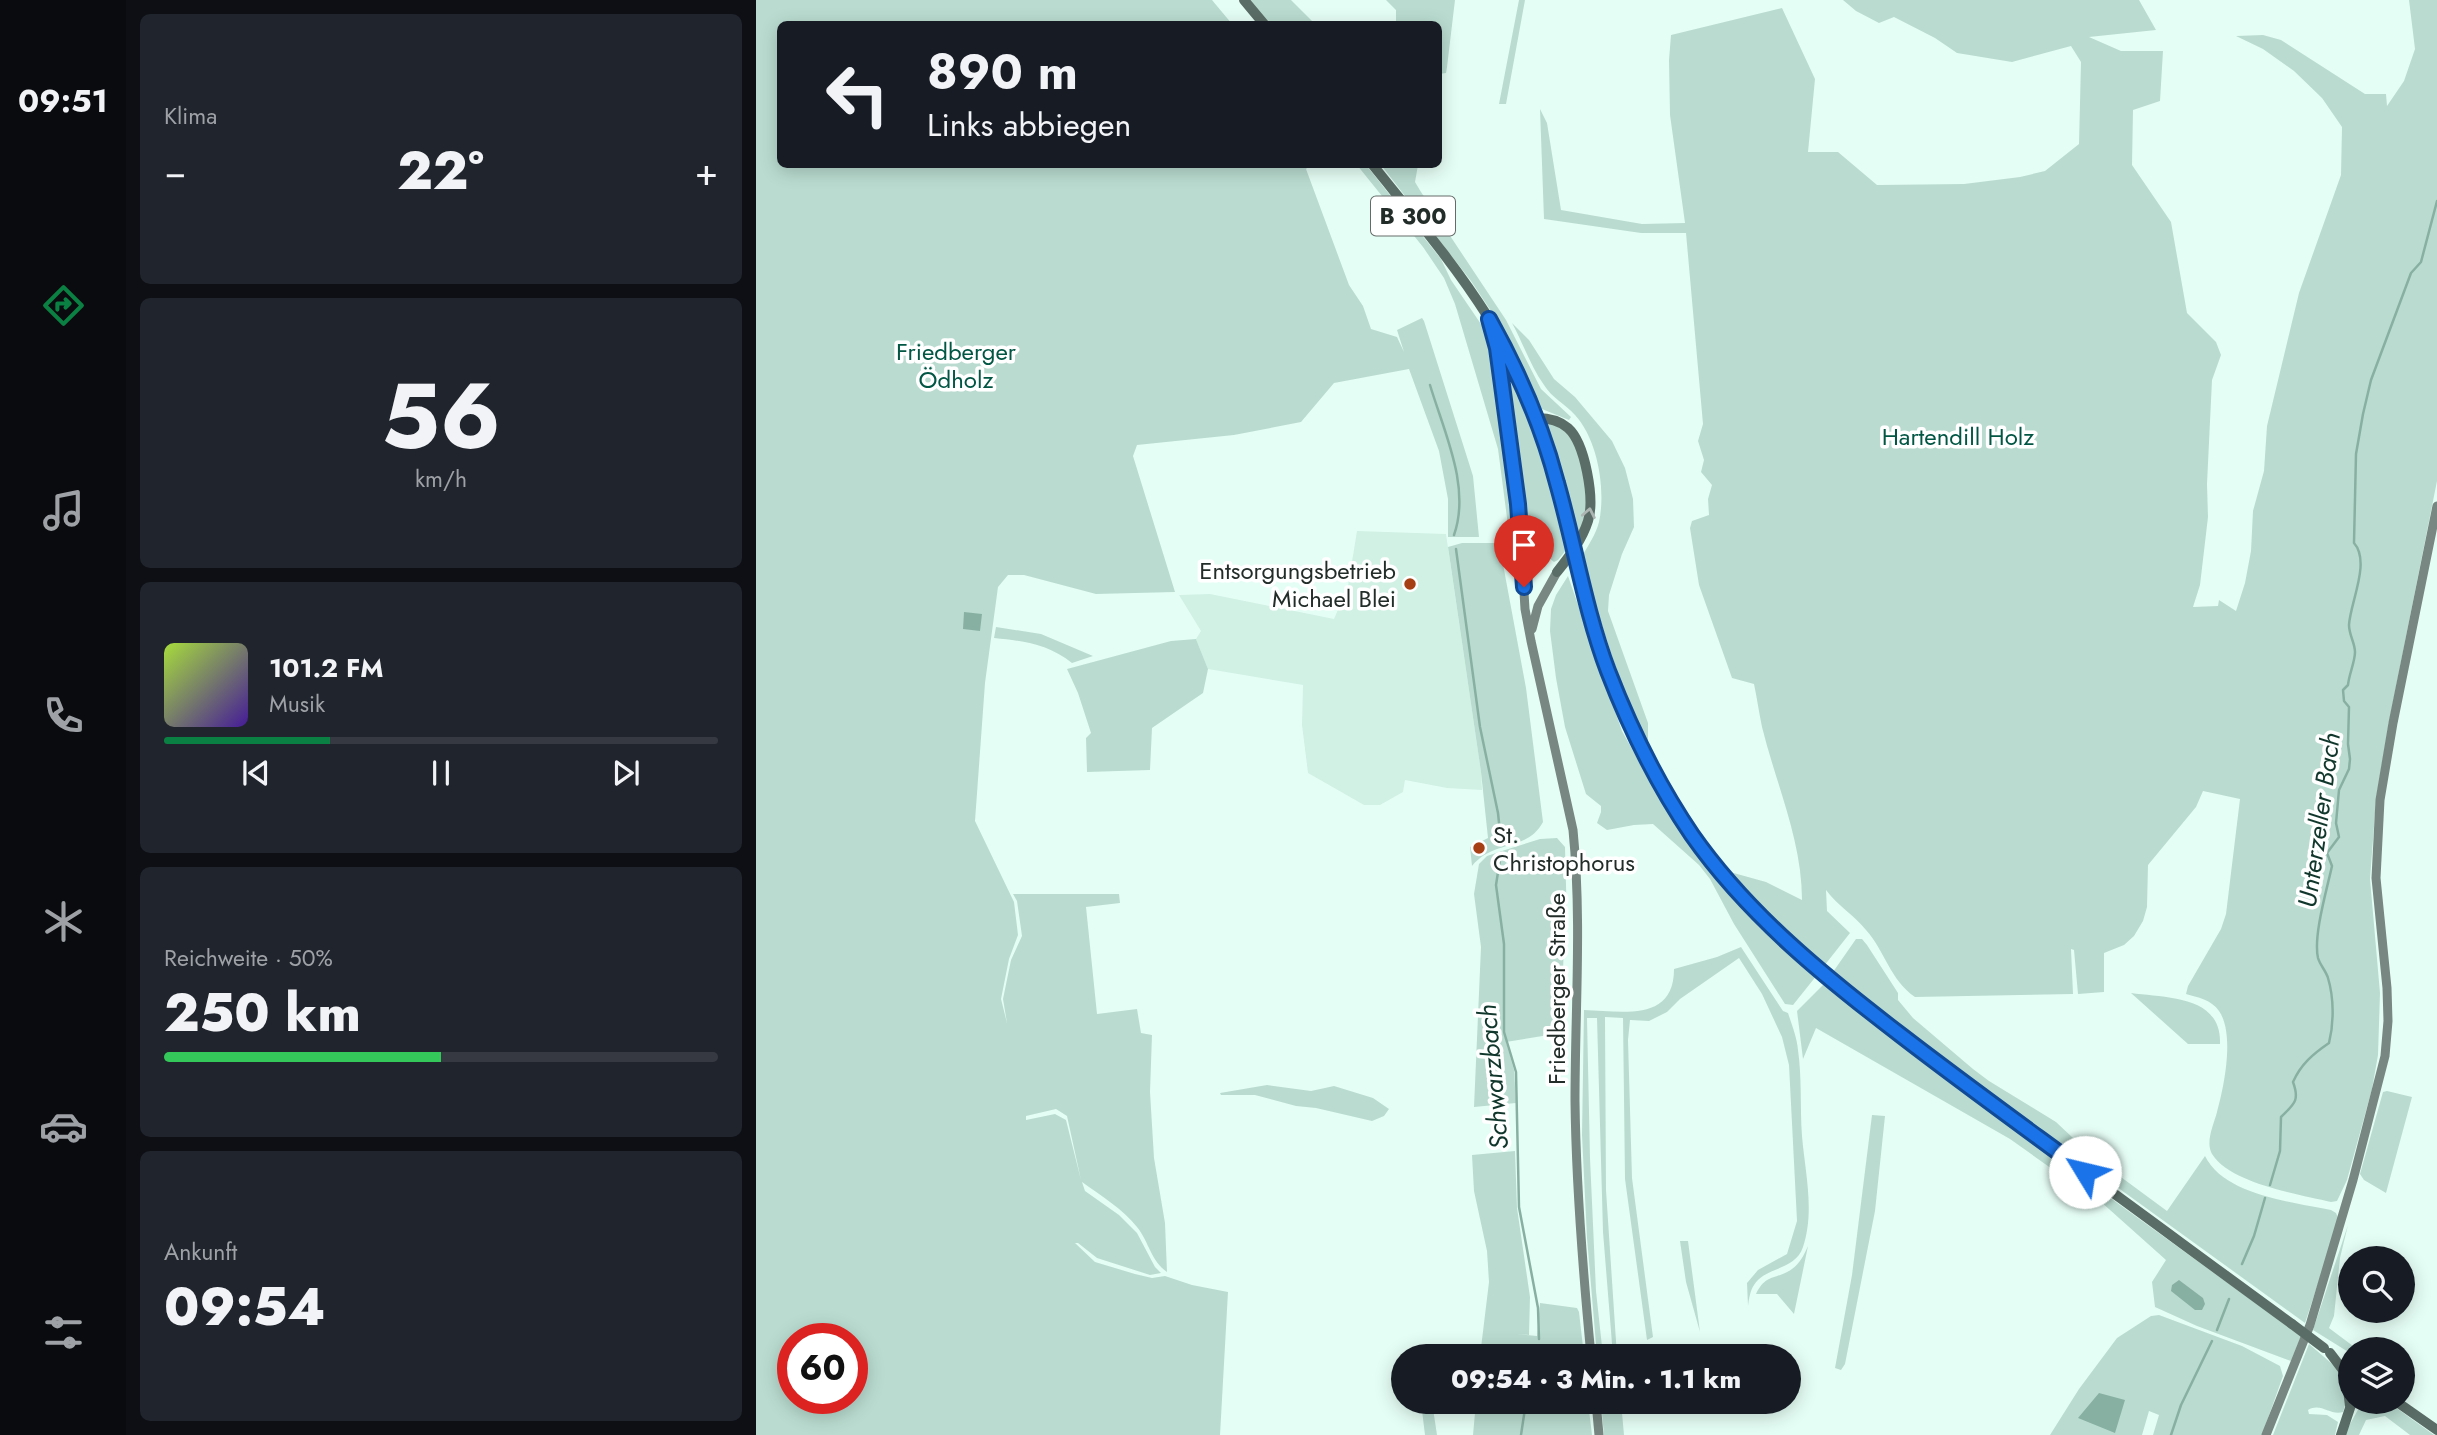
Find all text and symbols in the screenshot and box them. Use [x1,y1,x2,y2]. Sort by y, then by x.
text: 890 m [927,37,1078,107]
icon: left [812,49,903,140]
text: 09:51 [18,78,108,124]
text: Klima [164,99,217,133]
text: Links abbiegen [927,102,1131,148]
text: 22° [397,133,484,209]
text: − [164,144,186,199]
text: + [695,144,718,199]
road number: B 300 [1371,196,1455,236]
icon: directions [39,281,88,330]
park label: Friedberger Ödholz [896,334,1017,397]
text: 56 [381,351,501,482]
park label: Hartendill Holz [1882,419,2034,454]
text: km/h [415,462,467,496]
icon: music [39,486,88,535]
one-way arrow [1581,507,1596,519]
pin [1494,515,1554,587]
icon: arrive [1505,526,1543,564]
place label: Entsorgungsbetrieb Michael Blei [1199,553,1396,616]
marker: Entsorgungsbetrieb Michael Blei [1402,576,1418,592]
text: 101.2 FM [269,649,383,687]
text: Musik [269,687,325,721]
icon: phone [39,691,88,740]
water label: Unterzeller Bach [2288,730,2350,910]
icon: previous [237,754,275,792]
icon: pause [422,754,460,792]
icon: next [607,754,645,792]
place label: St. Christophorus [1493,817,1635,880]
marker: St. Christophorus [1471,840,1487,856]
street label: Friedberger Straße [1539,893,1574,1085]
icon: climate [39,897,88,946]
text: Reichweite · 50% [164,941,333,975]
text: 250 km [164,975,361,1051]
water label: Schwarzbach [1468,1003,1518,1151]
icon: car [39,1102,88,1151]
position arrow [2048,1135,2122,1209]
text: Ankunft [164,1235,237,1269]
map controls [2338,1246,2415,1414]
button: search [2338,1246,2415,1323]
text: 09:54 [164,1269,326,1345]
icon: filters [39,1308,88,1357]
speed limit sign: 60 [777,1323,868,1414]
button: layers [2338,1337,2415,1414]
text: 09:54 · 3 Min. · 1.1 km [1451,1360,1741,1398]

